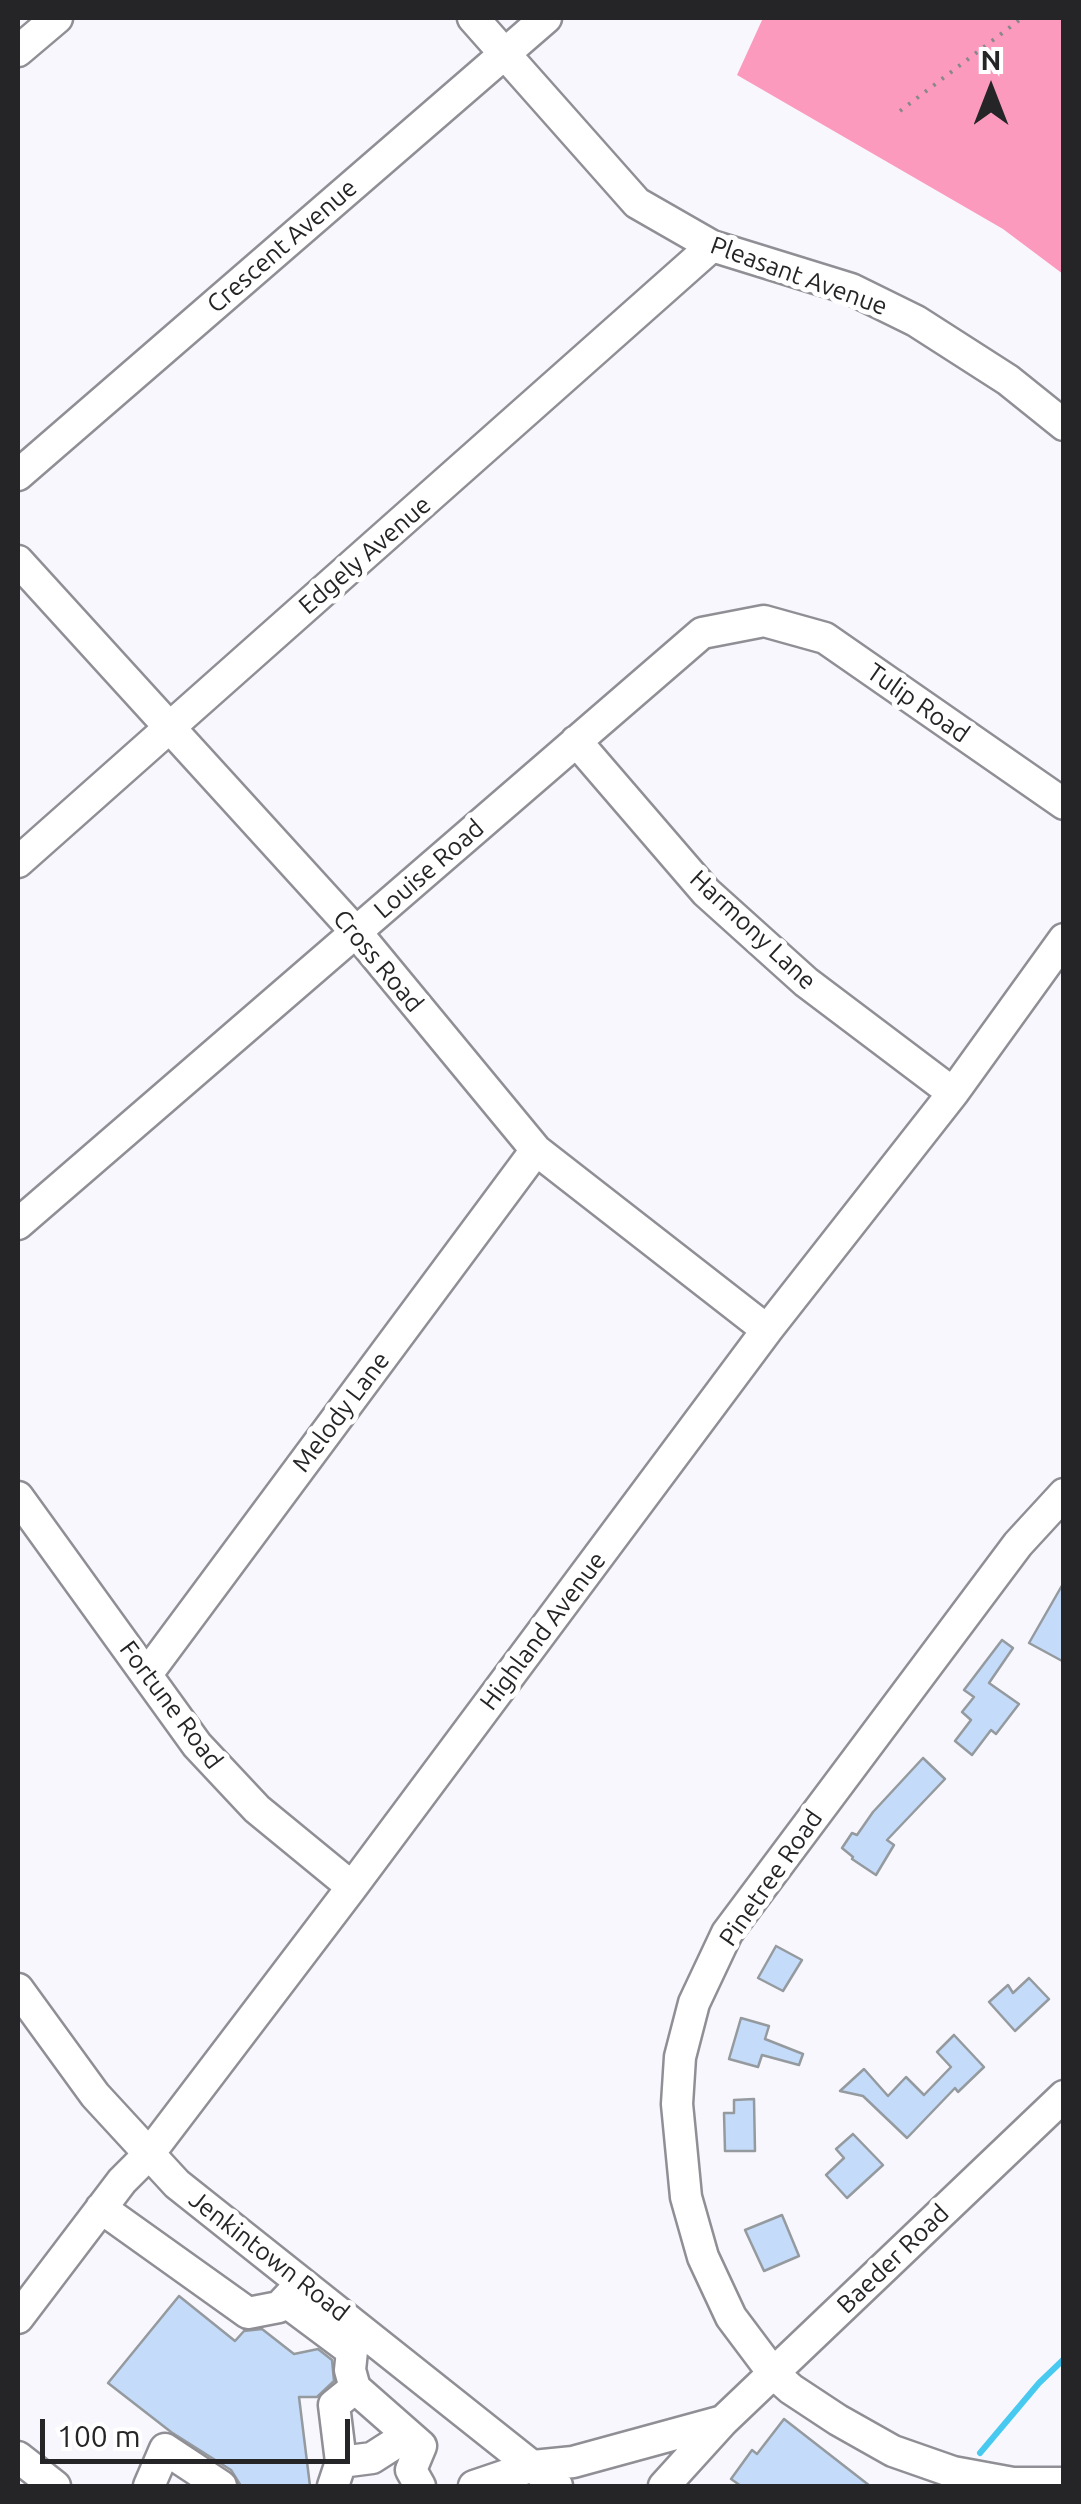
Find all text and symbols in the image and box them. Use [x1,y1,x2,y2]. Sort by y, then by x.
north arrow [941,40,1041,140]
text: N [981,44,1001,75]
street label: Crescent Avenue [201,173,363,319]
street label: Pleasant Avenue [707,230,891,322]
street label: Edgely Avenue [293,490,437,620]
street label: Tulip Road [861,657,975,749]
street label: Louise Road [368,813,490,925]
street label: Harmony Lane [684,864,822,996]
street label: Cross Road [327,904,429,1018]
street label: Melody Lane [286,1346,396,1478]
street label: Highland Avenue [474,1546,612,1716]
street label: Fortune Road [113,1635,229,1775]
street label: Pinetree Road [713,1804,829,1952]
street label: Jenkintown Road [183,2184,355,2328]
street label: Baeder Road [831,2198,955,2320]
scale bar [45,2399,355,2461]
text: 100 m [57,2419,141,2453]

